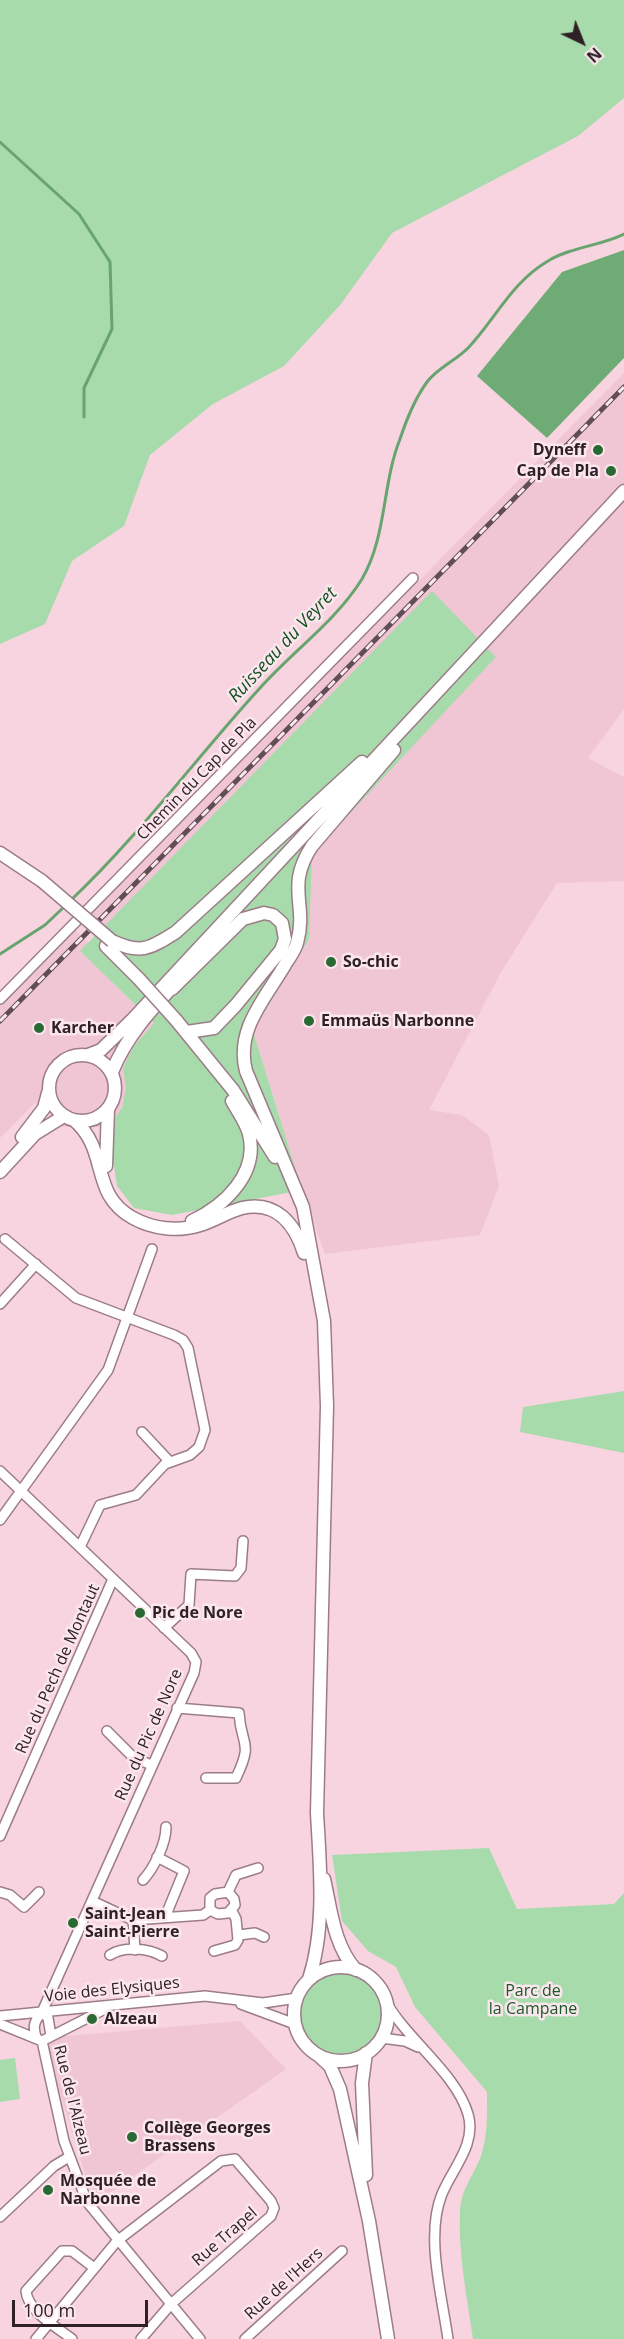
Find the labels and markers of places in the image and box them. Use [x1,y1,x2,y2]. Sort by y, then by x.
place label: Dyneff [533,440,586,460]
marker: Dyneff [591,443,605,457]
place label: Cap de Pla [517,461,599,481]
marker: Cap de Pla [604,464,618,478]
place label: So-chic [343,952,399,972]
marker: So-chic [324,955,338,969]
place label: Emmaüs Narbonne [321,1011,474,1031]
marker: Emmaüs Narbonne [302,1014,316,1028]
place label: Karcher [51,1018,114,1038]
marker: Karcher [32,1021,46,1035]
place label: Pic de Nore [152,1603,243,1623]
marker: Pic de Nore [133,1606,147,1620]
place label: Saint-Jean Saint-Pierre [85,1904,179,1942]
marker: Saint-Jean Saint-Pierre [66,1916,80,1930]
place label: Alzeau [104,2009,157,2029]
marker: Alzeau [85,2012,99,2026]
place label: Collège Georges Brassens [144,2118,271,2156]
marker: Collège Georges Brassens [125,2130,139,2144]
place label: Mosquée de Narbonne [60,2171,156,2209]
marker: Mosquée de Narbonne [41,2183,55,2197]

